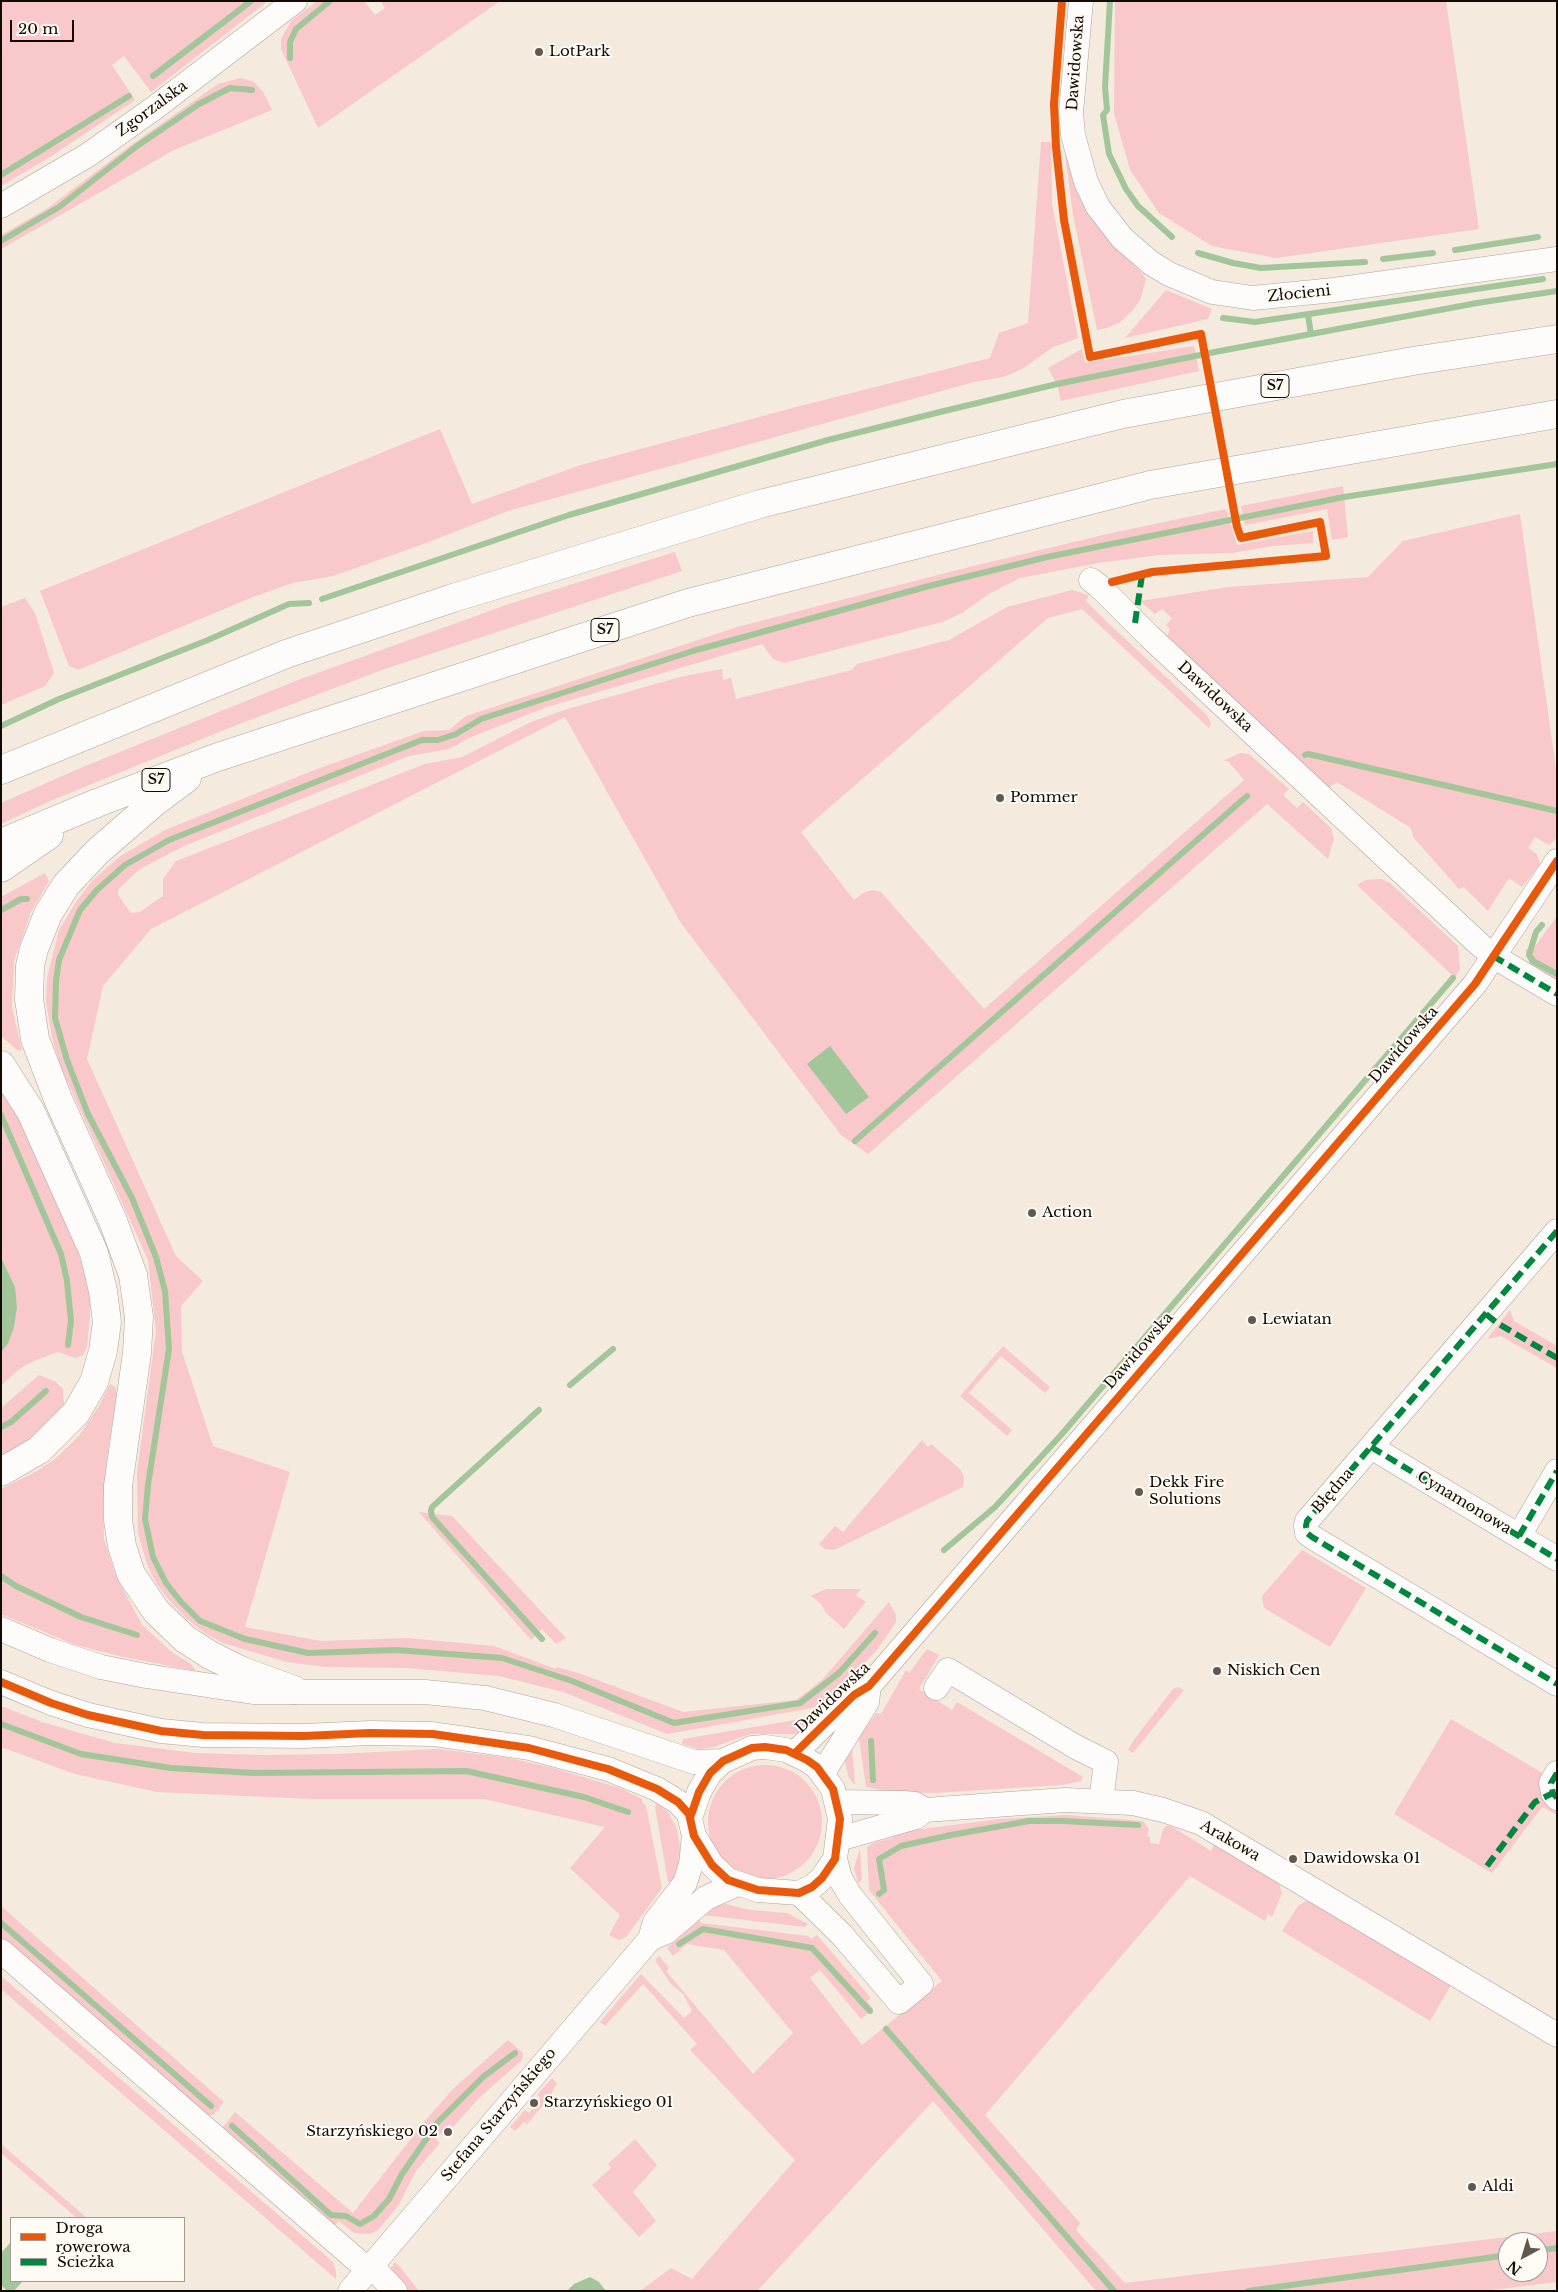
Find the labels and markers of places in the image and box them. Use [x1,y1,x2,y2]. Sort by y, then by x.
place label: LotPark [549,43,610,61]
marker: LotPark [533,46,545,58]
place label: Pommer [1010,789,1078,807]
marker: Pommer [994,792,1006,804]
place label: Action [1042,1204,1092,1222]
marker: Action [1026,1207,1038,1219]
place label: Lewiatan [1262,1311,1332,1329]
marker: Lewiatan [1246,1314,1258,1326]
place label: Dekk Fire Solutions [1149,1474,1224,1509]
marker: Dekk Fire Solutions [1133,1486,1145,1498]
place label: Niskich Cen [1227,1662,1320,1680]
marker: Niskich Cen [1211,1665,1223,1677]
place label: Dawidowska 01 [1303,1850,1420,1868]
marker: Dawidowska 01 [1287,1853,1299,1865]
place label: Starzyńskiego 01 [544,2094,673,2112]
marker: Starzyńskiego 01 [528,2097,540,2109]
place label: Starzyńskiego 02 [306,2123,438,2141]
marker: Starzyńskiego 02 [442,2126,454,2138]
place label: Aldi [1482,2178,1514,2196]
marker: Aldi [1466,2181,1478,2193]

